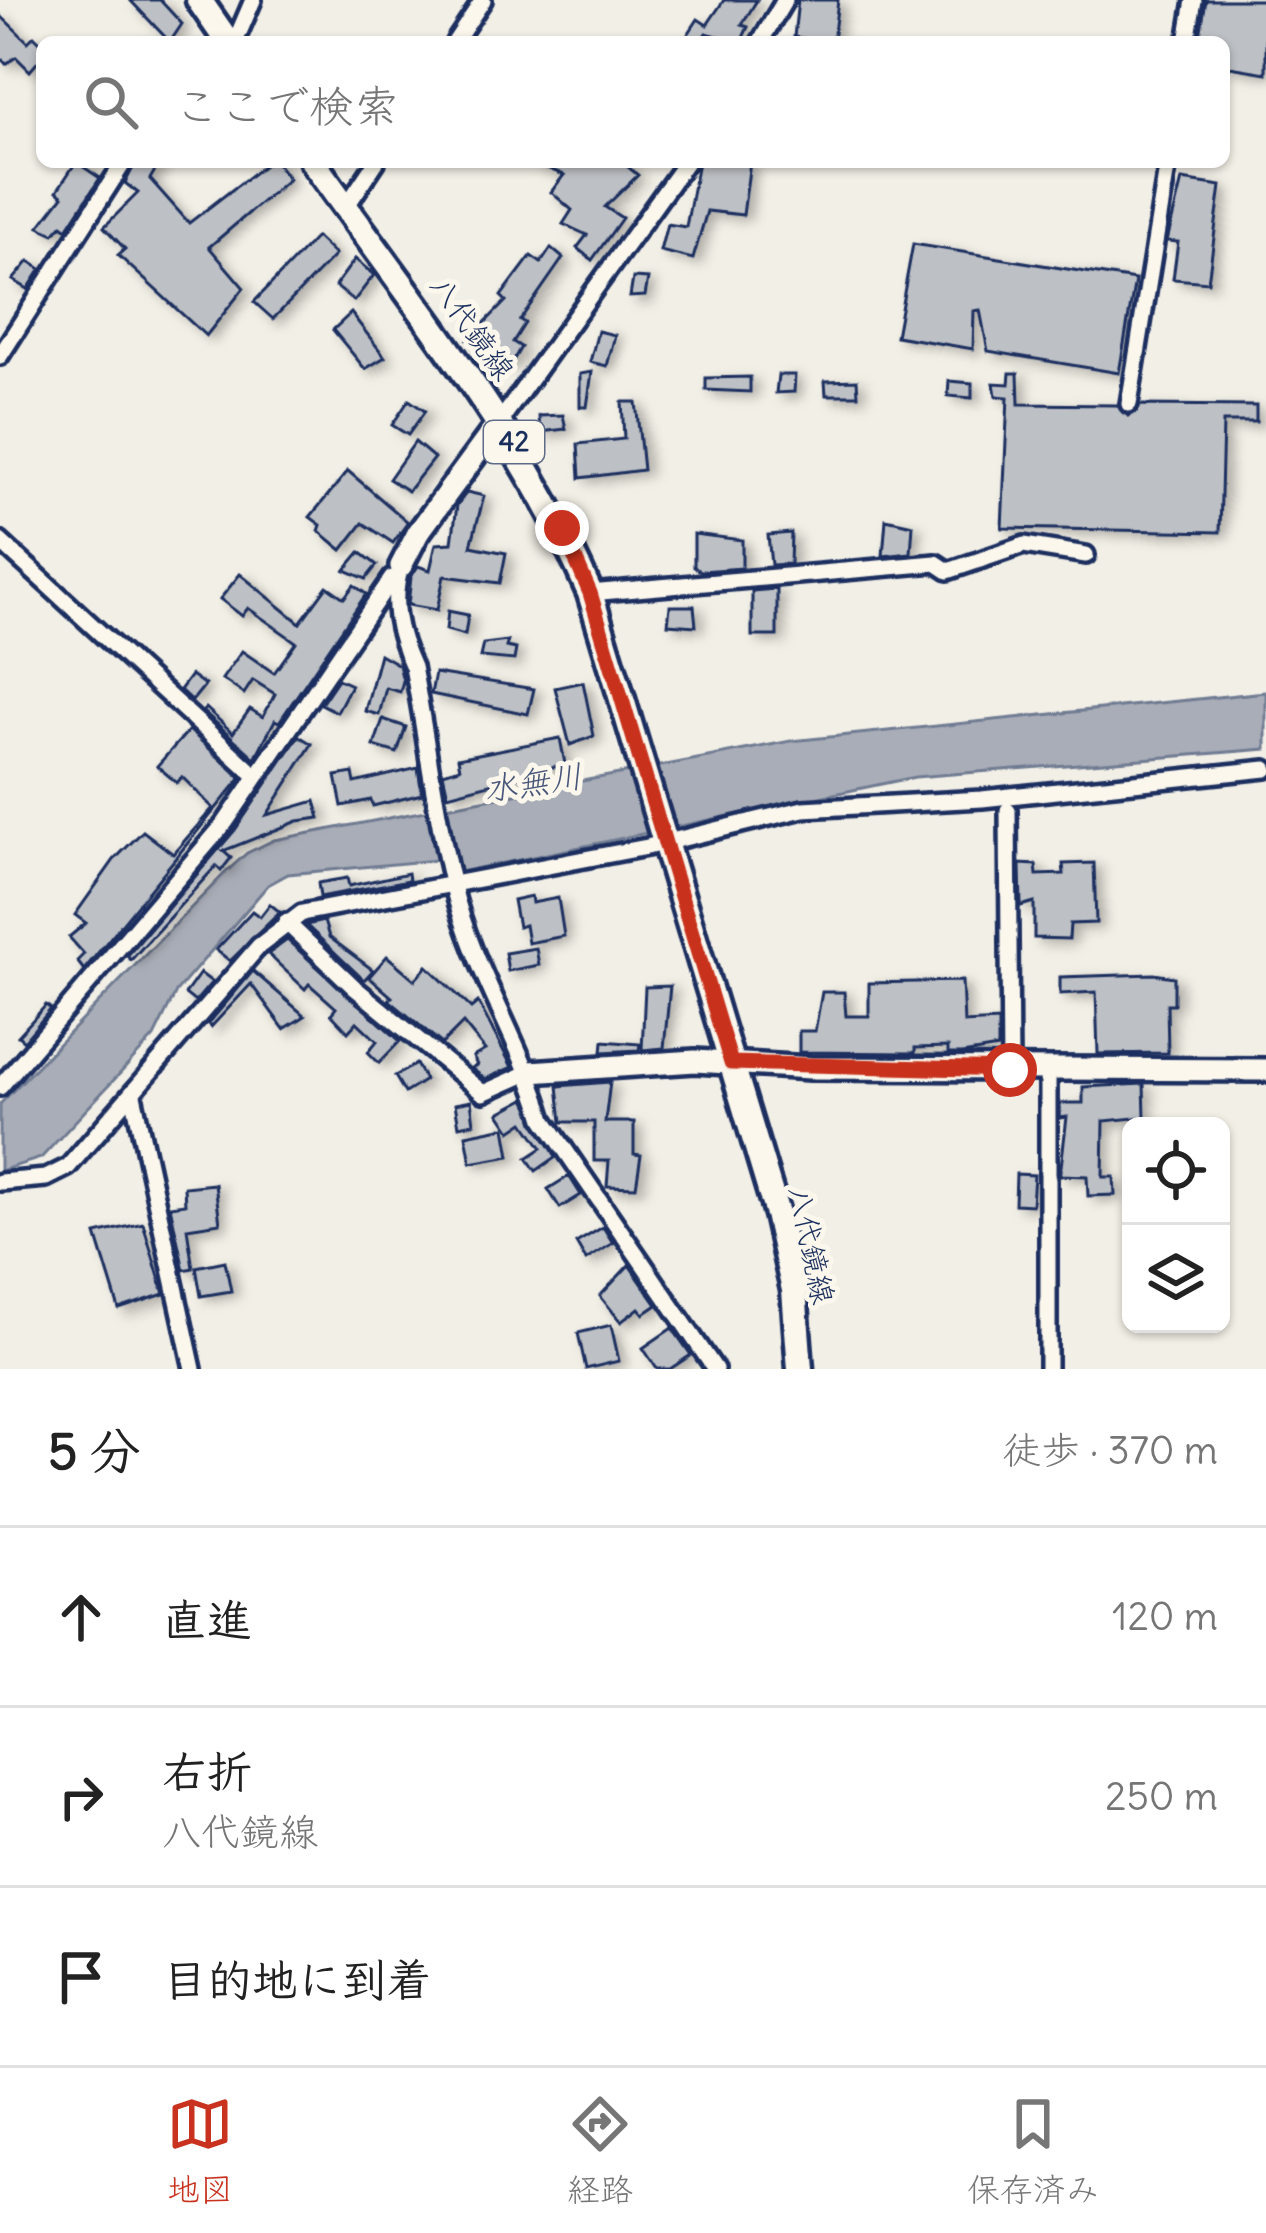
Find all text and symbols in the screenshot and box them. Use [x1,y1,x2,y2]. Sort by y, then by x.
search box [36,36,1230,168]
icon: search [78,69,144,135]
text: ここで検索 [174,78,399,134]
street label: 八代鏡線 [422,268,523,387]
road number: 42 [484,421,544,463]
route end [535,501,589,555]
water label: 水無川 [481,754,585,810]
route start [983,1043,1037,1097]
map controls [1122,1117,1230,1333]
button: locate [1122,1117,1230,1225]
street label: 八代鏡線 [781,1182,843,1307]
button: layers [1122,1225,1230,1333]
text: 5 分 [48,1419,140,1483]
text: 徒歩 · 370 m [1002,1426,1218,1475]
icon: ahead [48,1584,114,1650]
text: 直進 [162,1592,252,1648]
text: 120 m [1112,1592,1218,1641]
text: 右折 [162,1744,252,1800]
icon: right [48,1764,114,1830]
text: 250 m [1105,1772,1218,1821]
text: 八代鏡線 [162,1808,318,1857]
icon: arrive [48,1944,114,2010]
text: 目的地に到着 [162,1952,432,2008]
tab: 地図 [167,2091,233,2211]
tab: 経路 [567,2091,633,2211]
tab: 保存済み [967,2091,1099,2211]

